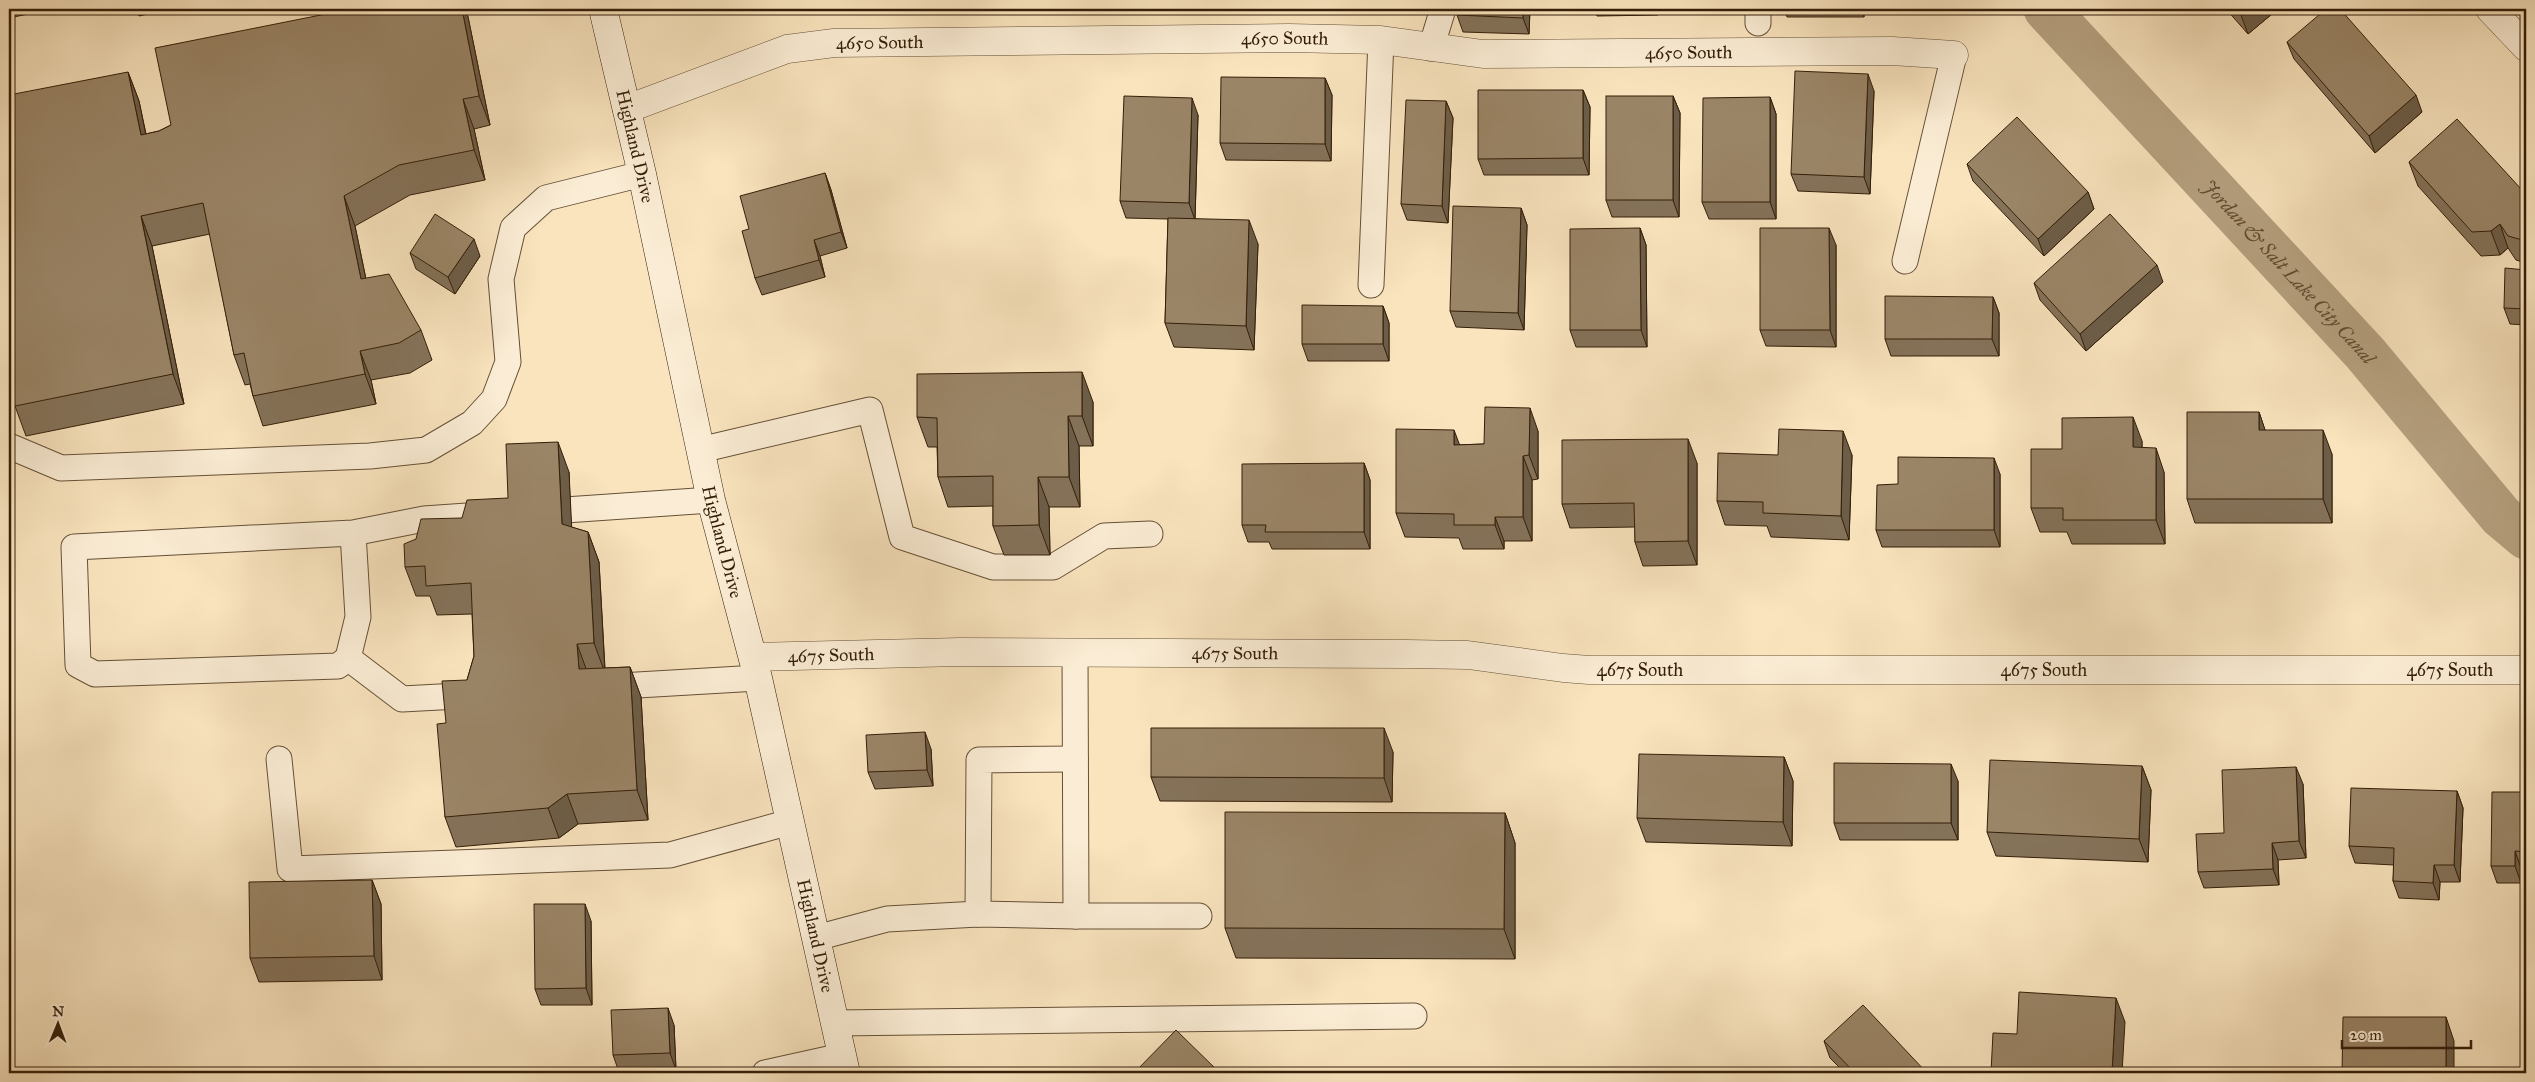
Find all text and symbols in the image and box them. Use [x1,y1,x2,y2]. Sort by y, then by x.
street label: 4650 South [1241,27,1329,50]
street label: 4650 South [836,31,924,54]
street label: 4650 South [1645,41,1733,64]
street label: Highland Drive [611,87,659,205]
water label: Jordan & Salt Lake City Canal [2198,174,2382,370]
street label: Highland Drive [697,483,747,601]
street label: 4675 South [1192,642,1278,664]
street label: 4675 South [787,643,875,667]
street label: 4675 South [1597,659,1683,681]
street label: 4675 South [2001,659,2087,681]
street label: 4675 South [2407,659,2493,681]
street label: Highland Drive [792,877,839,995]
north arrow [32,1000,82,1050]
text: N [52,1003,64,1020]
scale bar [2342,1017,2471,1049]
text: 20 m [2350,1026,2382,1044]

